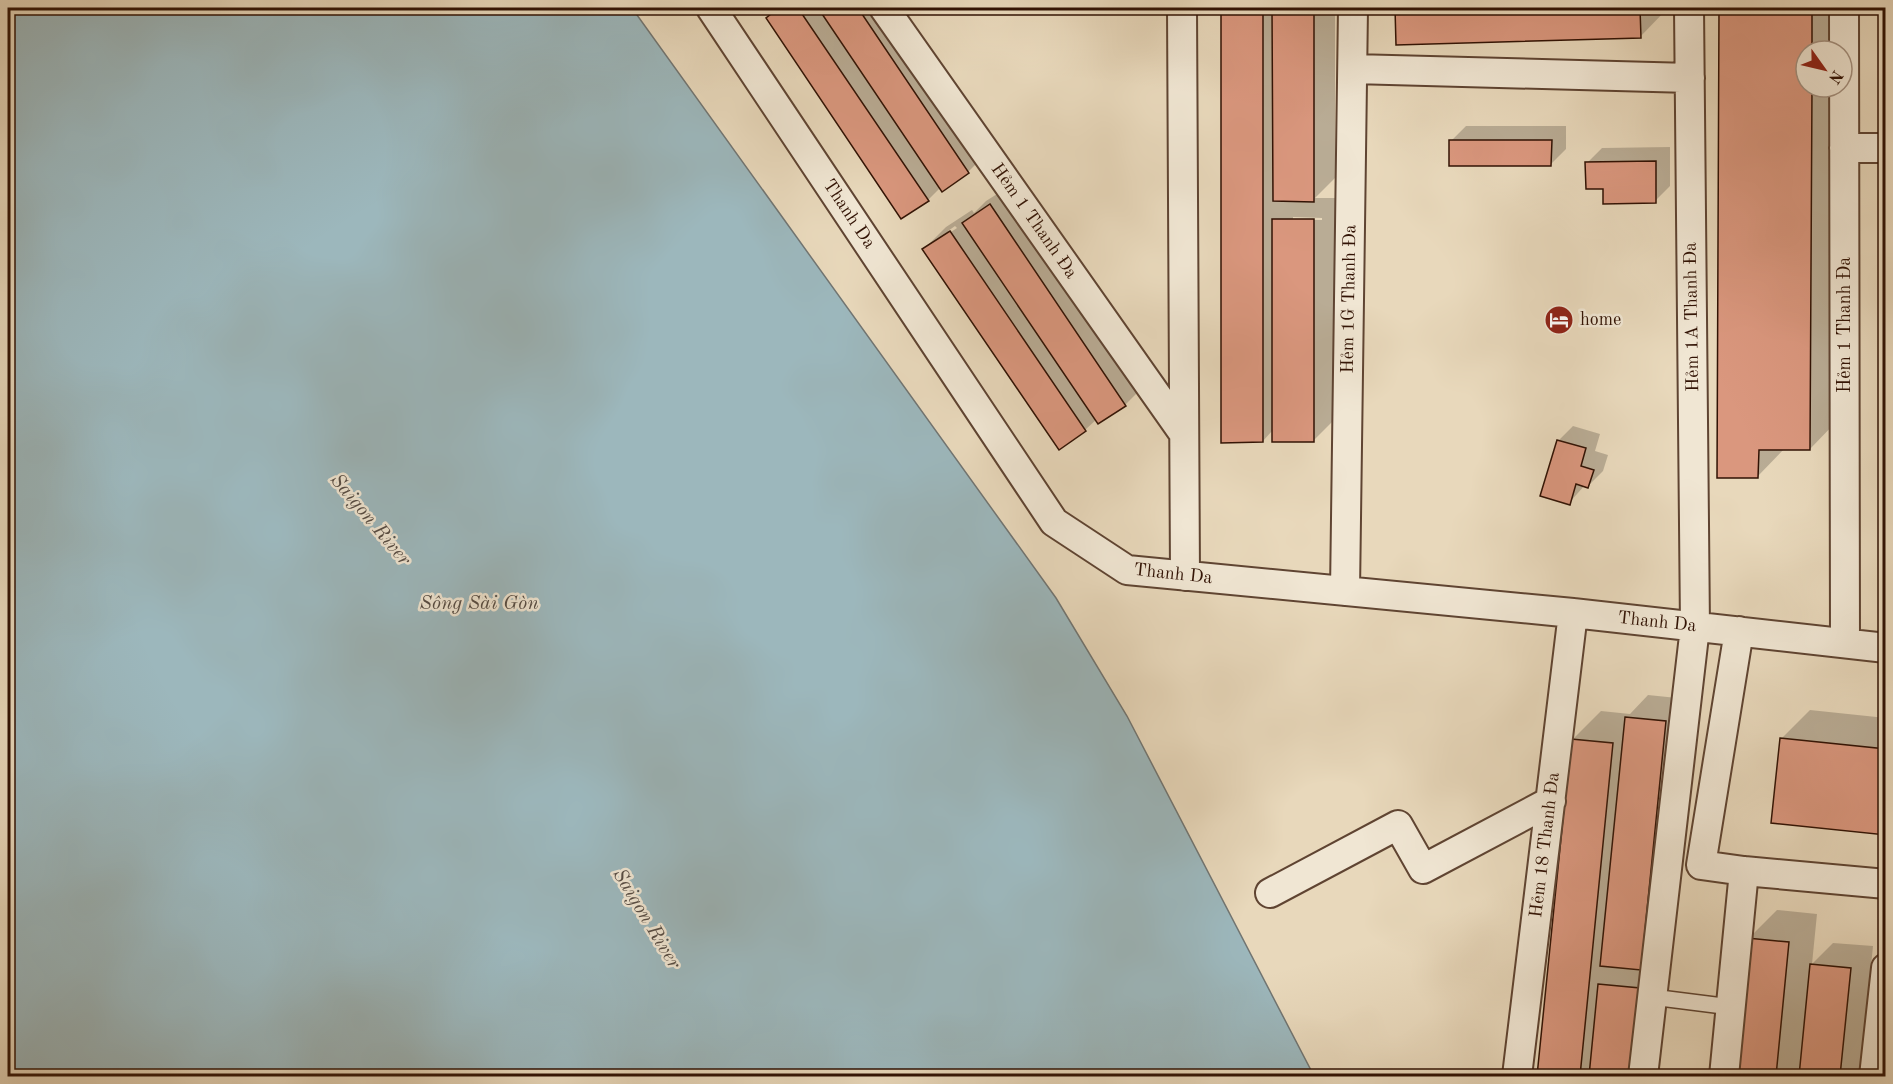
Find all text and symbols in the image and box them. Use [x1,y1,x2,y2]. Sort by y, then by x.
north arrow [1794,39,1854,99]
text: N [1824,67,1845,86]
street label: Hẻm 1 Thanh Đa [988,160,1080,282]
street label: Thanh Da [819,176,879,252]
street label: Hẻm 1G Thanh Đa [1339,224,1359,374]
street label: Hẻm 1A Thanh Đa [1682,242,1702,392]
street label: Hẻm 1 Thanh Đa [1836,257,1854,393]
hotel icon: home [1543,304,1575,336]
place label: home [1580,311,1621,329]
water label: Saigon River [326,470,414,570]
street label: Thanh Da [1133,561,1213,587]
water label: Sông Sài Gòn [419,594,539,614]
street label: Thanh Da [1617,609,1697,635]
street label: Hẻm 18 Thanh Đa [1527,771,1563,919]
water label: Saigon River [608,865,684,973]

